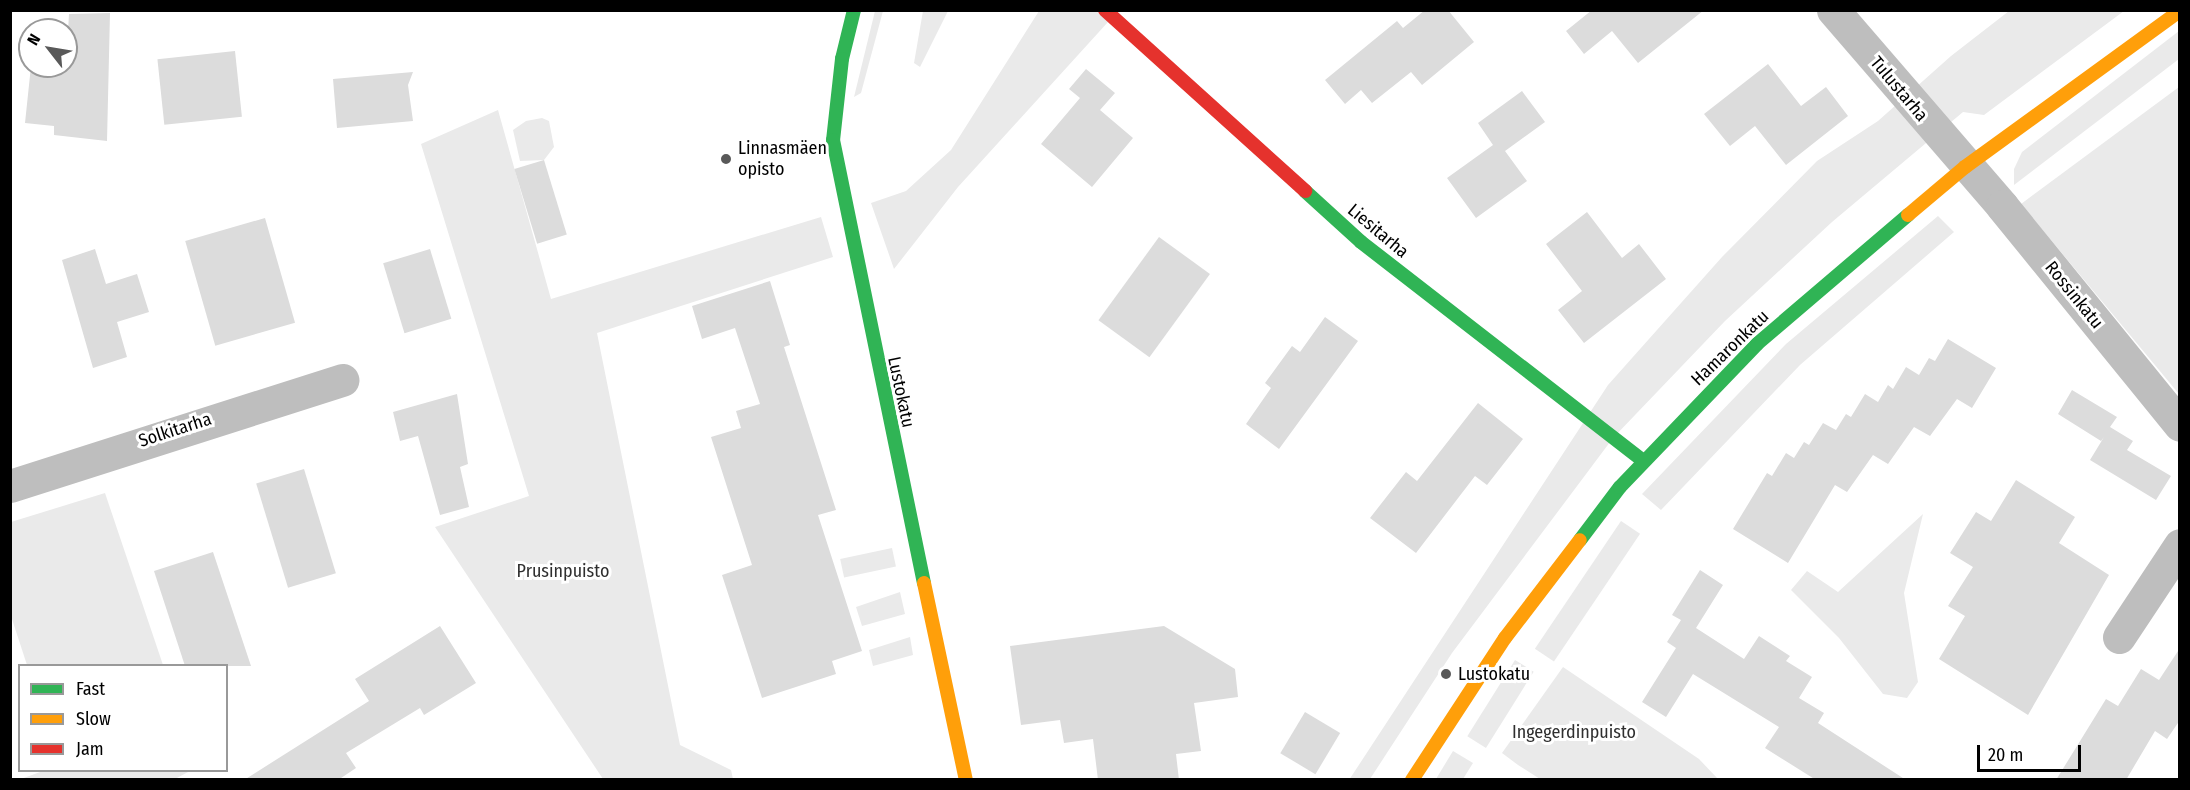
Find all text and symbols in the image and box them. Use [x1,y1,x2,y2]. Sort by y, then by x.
north arrow [18,18,78,78]
text: N [23,30,44,49]
street label: Tulustarha [1866,52,1932,126]
place label: Linnasmäen opisto [738,138,827,180]
marker: Linnasmäen opisto [719,152,733,166]
street label: Liesitarha [1343,199,1413,263]
street label: Rossinkatu [2040,257,2108,333]
street label: Hamaronkatu [1687,306,1773,390]
street label: Lustokatu [883,354,919,430]
street label: Solkitarha [136,408,214,452]
park label: Prusinpuisto [517,560,609,582]
place label: Lustokatu [1458,663,1530,685]
legend [18,664,228,772]
marker: Lustokatu [1439,667,1453,681]
text: Fast [76,678,105,700]
text: Slow [76,708,111,730]
park label: Ingegerdinpuisto [1512,721,1636,743]
scale bar [1980,733,2084,771]
text: Jam [76,738,104,760]
text: 20 m [1988,744,2023,766]

